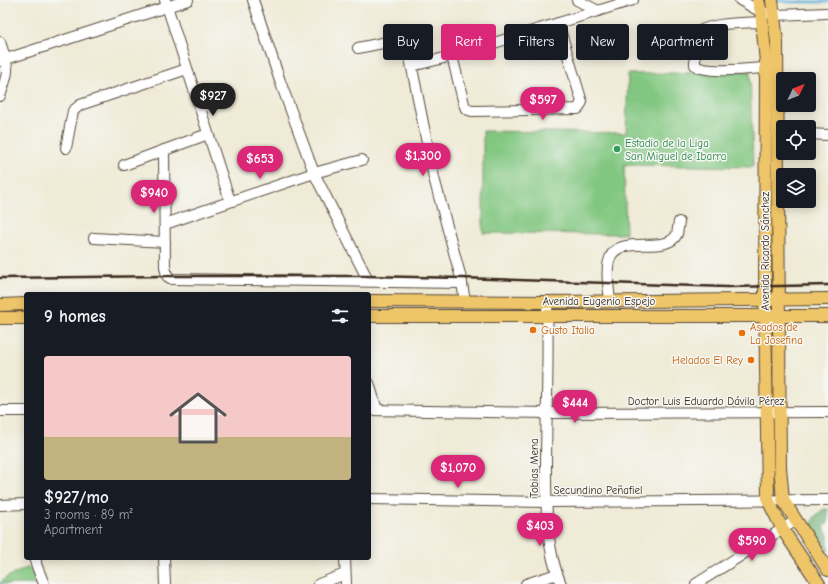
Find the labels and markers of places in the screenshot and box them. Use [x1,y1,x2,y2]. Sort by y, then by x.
pin: $927 [189,83,237,117]
pin: $597 [519,87,567,121]
place label: Estadio de la Liga San Miguel de Ibarra [625,137,726,163]
pin: $1,300 [390,143,456,177]
marker: Estadio de la Liga San Miguel de Ibarra [612,144,622,154]
pin: $653 [236,146,284,180]
pin: $940 [130,180,178,214]
place label: Asados de La Josefina [750,321,803,347]
place label: Gusto Italia [541,324,595,337]
marker: Gusto Italia [528,325,538,335]
marker: Asados de La Josefina [737,328,747,338]
place label: Helados El Rey [672,354,743,367]
marker: Helados El Rey [746,355,756,365]
pin: $444 [551,390,599,424]
pin: $1,070 [425,455,491,489]
pin: $403 [516,513,564,547]
pin: $590 [728,528,776,562]

